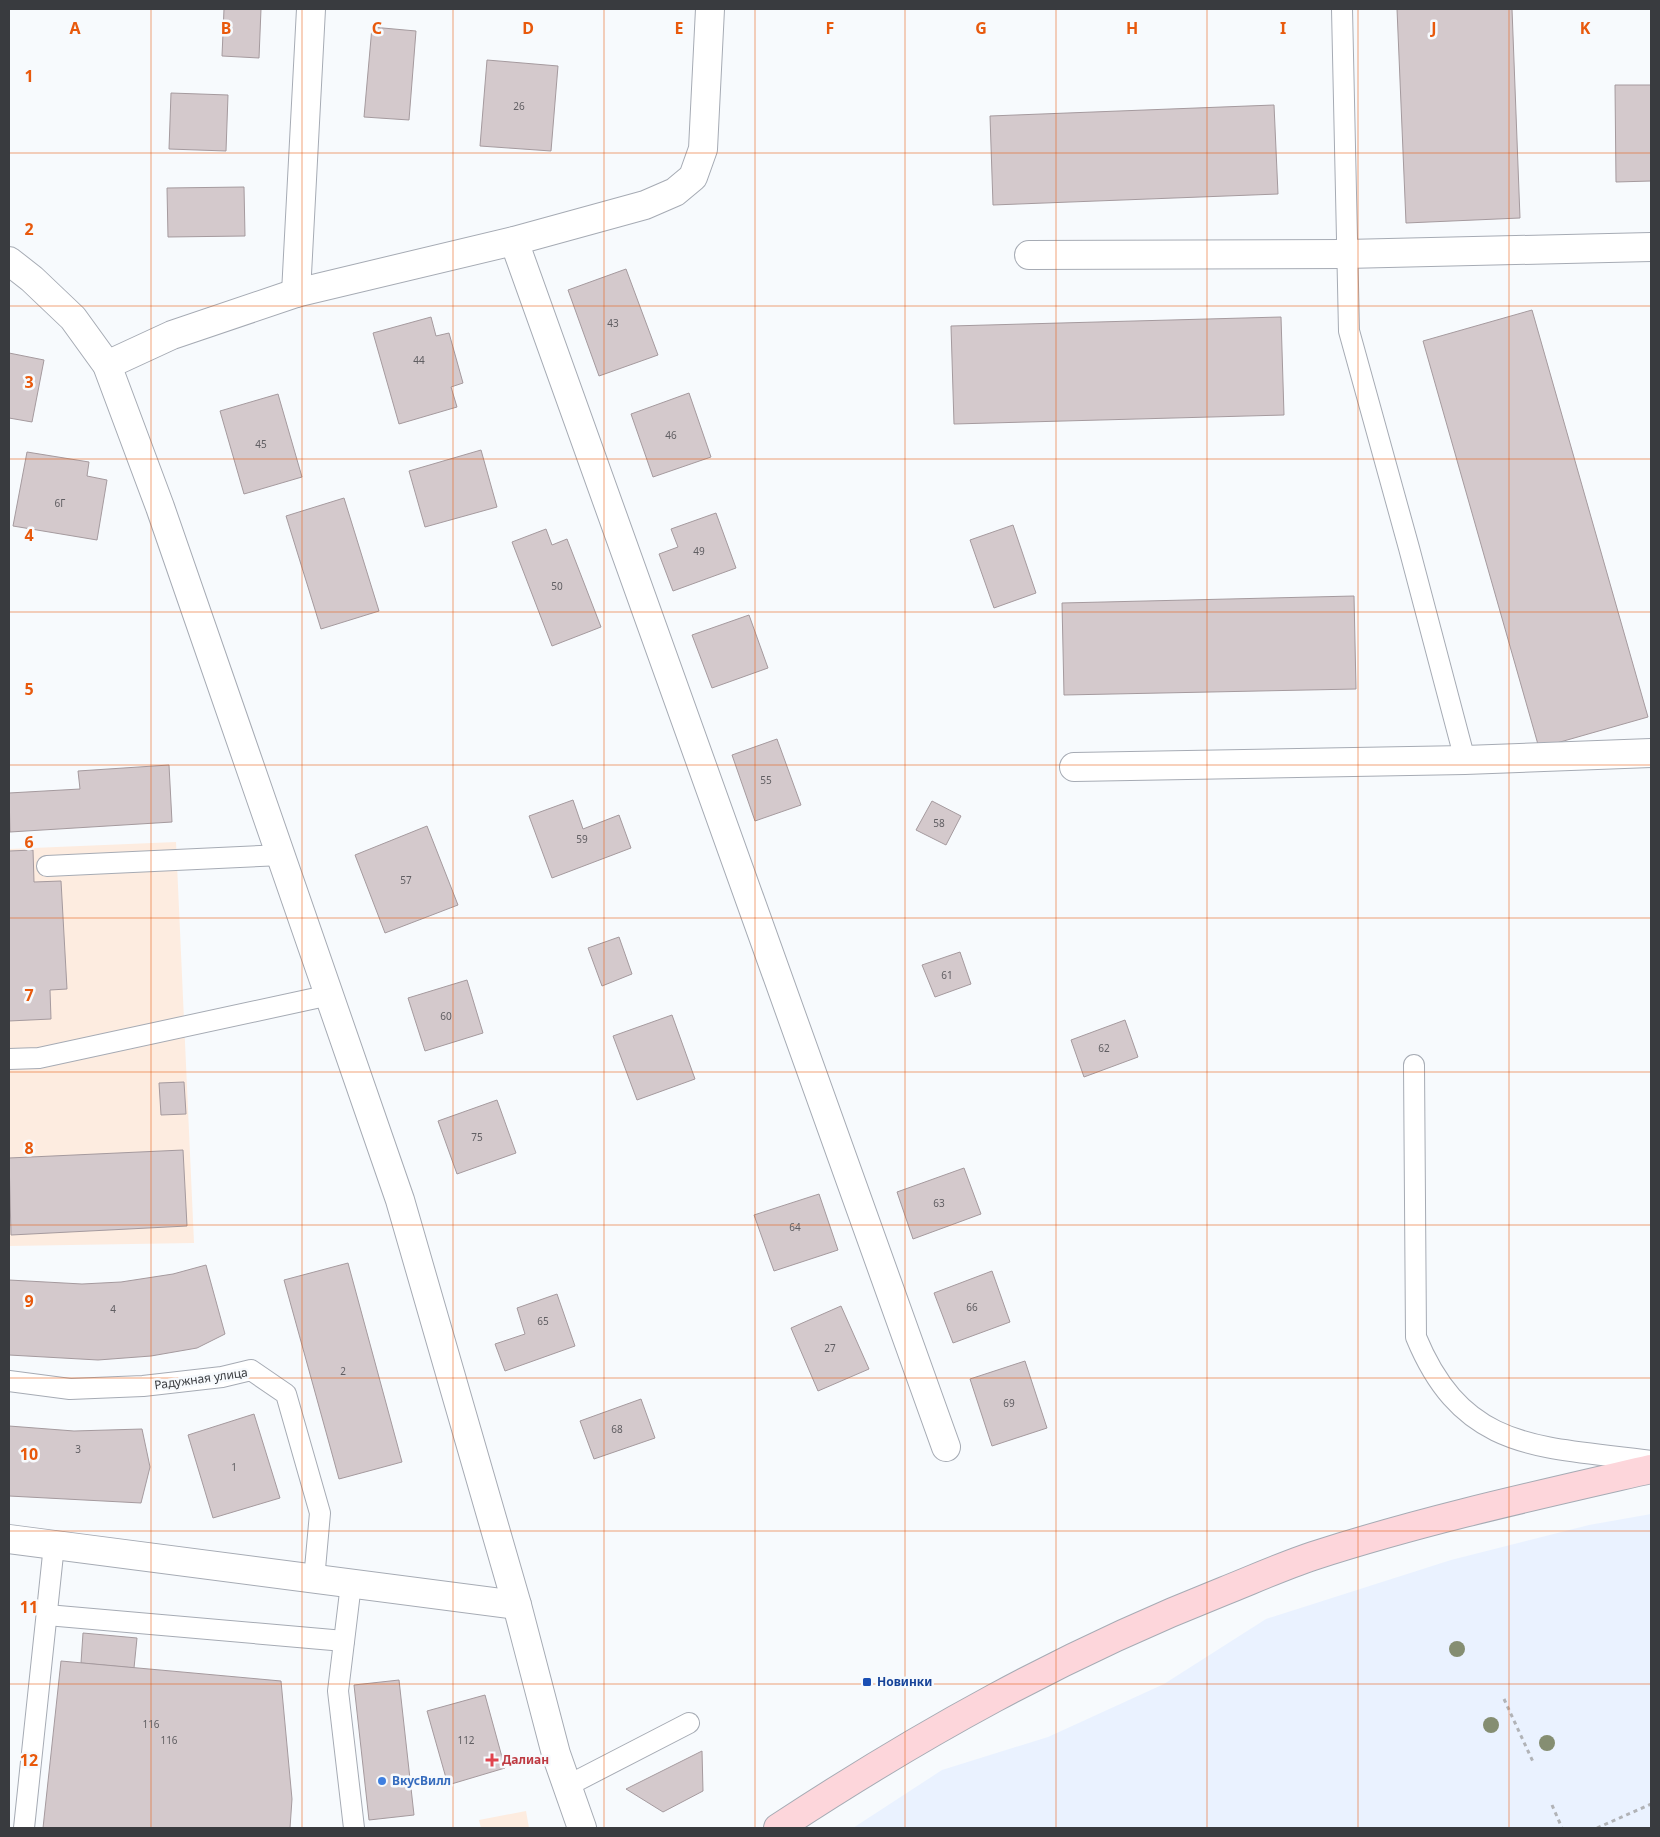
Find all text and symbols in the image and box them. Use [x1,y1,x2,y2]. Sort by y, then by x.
text: A [69,17,81,39]
text: B [221,17,231,39]
text: C [372,17,382,39]
text: D [522,17,534,39]
text: E [675,17,684,39]
text: F [826,17,834,39]
text: G [975,17,987,39]
text: H [1126,17,1138,39]
text: I [1280,17,1286,39]
text: J [1429,17,1437,39]
text: K [1580,17,1591,39]
text: 1 [24,65,34,87]
house number: 26 [513,99,525,113]
text: 2 [24,218,34,240]
house number: 43 [607,316,619,330]
house number: 44 [413,353,425,367]
text: 3 [24,371,34,393]
house number: 46 [665,428,677,442]
house number: 45 [255,437,267,451]
house number: 6Г [55,496,65,510]
text: 4 [24,524,34,546]
house number: 49 [693,544,705,558]
house number: 50 [551,579,563,593]
text: 5 [24,678,34,700]
house number: 55 [760,773,772,787]
house number: 58 [933,816,945,830]
text: 6 [24,831,34,853]
house number: 59 [576,832,588,846]
house number: 57 [400,873,412,887]
house number: 61 [941,968,953,982]
text: 7 [24,984,34,1006]
house number: 60 [440,1009,452,1023]
house number: 62 [1098,1041,1110,1055]
house number: 75 [471,1130,483,1144]
text: 8 [24,1137,34,1159]
house number: 63 [933,1196,945,1210]
house number: 64 [789,1220,801,1234]
text: 9 [24,1290,34,1312]
house number: 66 [966,1300,978,1314]
house number: 4 [110,1302,116,1316]
house number: 65 [537,1314,549,1328]
house number: 27 [824,1341,836,1355]
street label: Радужная улица [153,1364,249,1393]
house number: 2 [340,1364,346,1378]
house number: 69 [1003,1396,1015,1410]
house number: 68 [611,1422,623,1436]
house number: 3 [75,1442,81,1456]
text: 10 [20,1443,38,1465]
house number: 1 [231,1460,237,1474]
text: 11 [20,1596,38,1618]
place label: Новинки [877,1673,932,1690]
marker: Новинки [861,1676,873,1688]
house number: 116 [142,1717,160,1731]
house number: 116 [160,1733,178,1747]
house number: 112 [457,1733,475,1747]
text: 12 [20,1749,38,1771]
place label: Далиан [502,1751,549,1768]
marker: Далиан [486,1754,498,1766]
place label: ВкусВилл [392,1772,451,1789]
marker: ВкусВилл [376,1775,388,1787]

